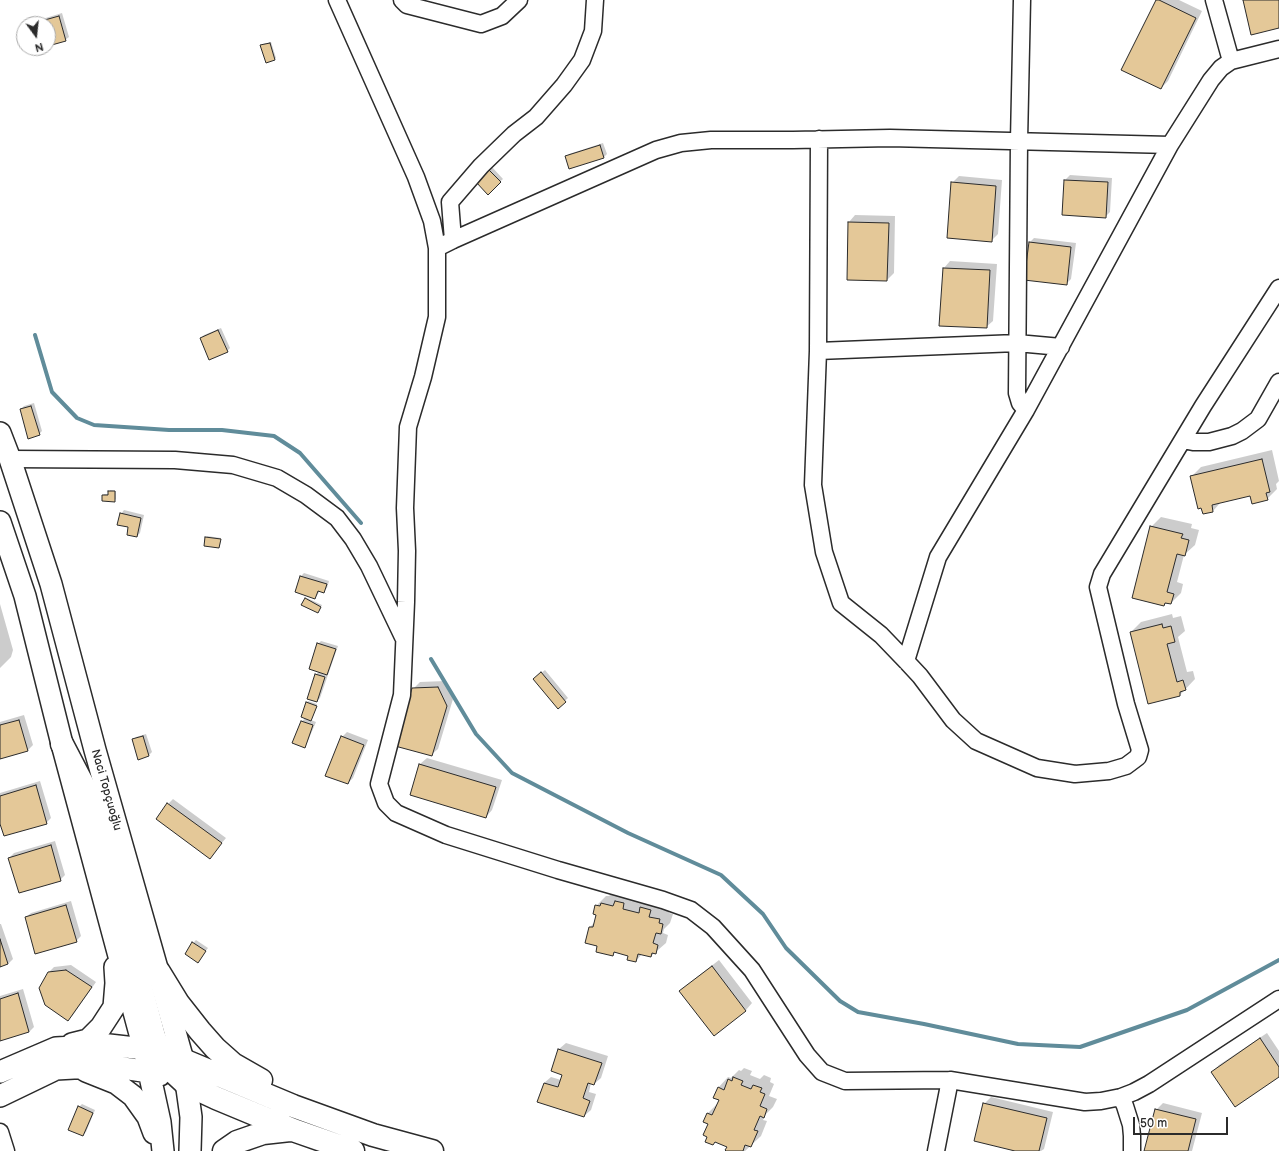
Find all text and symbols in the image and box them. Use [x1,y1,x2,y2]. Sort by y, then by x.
north arrow [16,16,56,56]
text: N [33,40,45,54]
street label: Naci Topçuoğlu [87,748,125,832]
scale bar [1135,1109,1230,1135]
text: 50 m [1140,1116,1167,1131]

